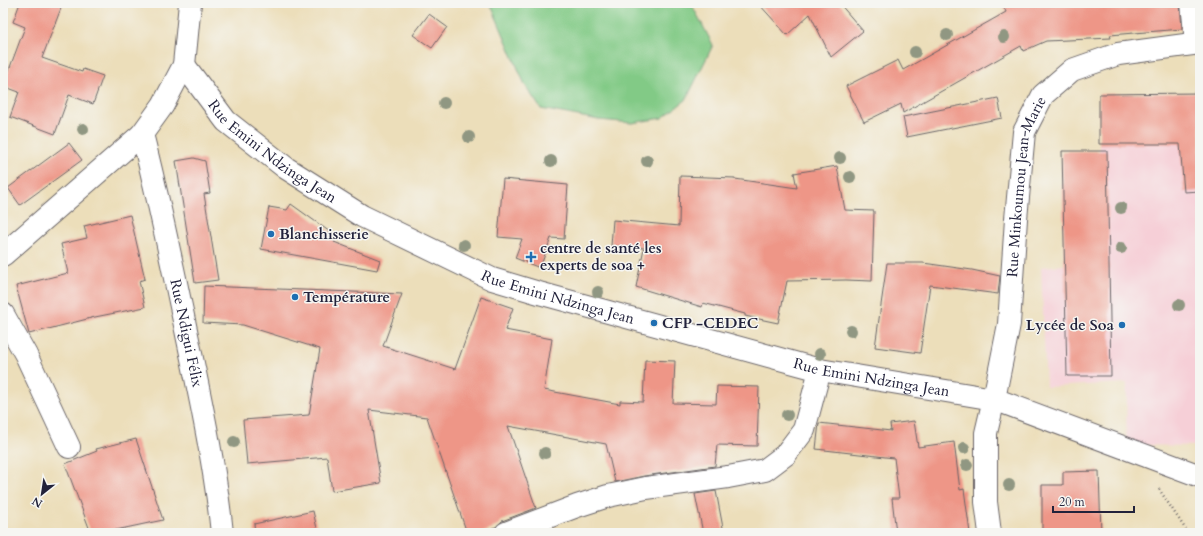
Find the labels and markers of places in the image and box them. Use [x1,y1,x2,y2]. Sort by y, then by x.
place label: Blanchisserie [279,224,369,244]
marker: Blanchisserie [266,229,276,239]
place label: centre de santé les experts de soa + [540,238,662,275]
marker: centre de santé les experts de soa + [525,251,537,263]
place label: Température [303,287,390,307]
marker: Température [290,292,300,302]
place label: CFP -CEDEC [662,313,759,333]
place label: Lycée de Soa [1026,315,1115,335]
marker: CFP -CEDEC [649,318,659,328]
marker: Lycée de Soa [1117,320,1127,330]

